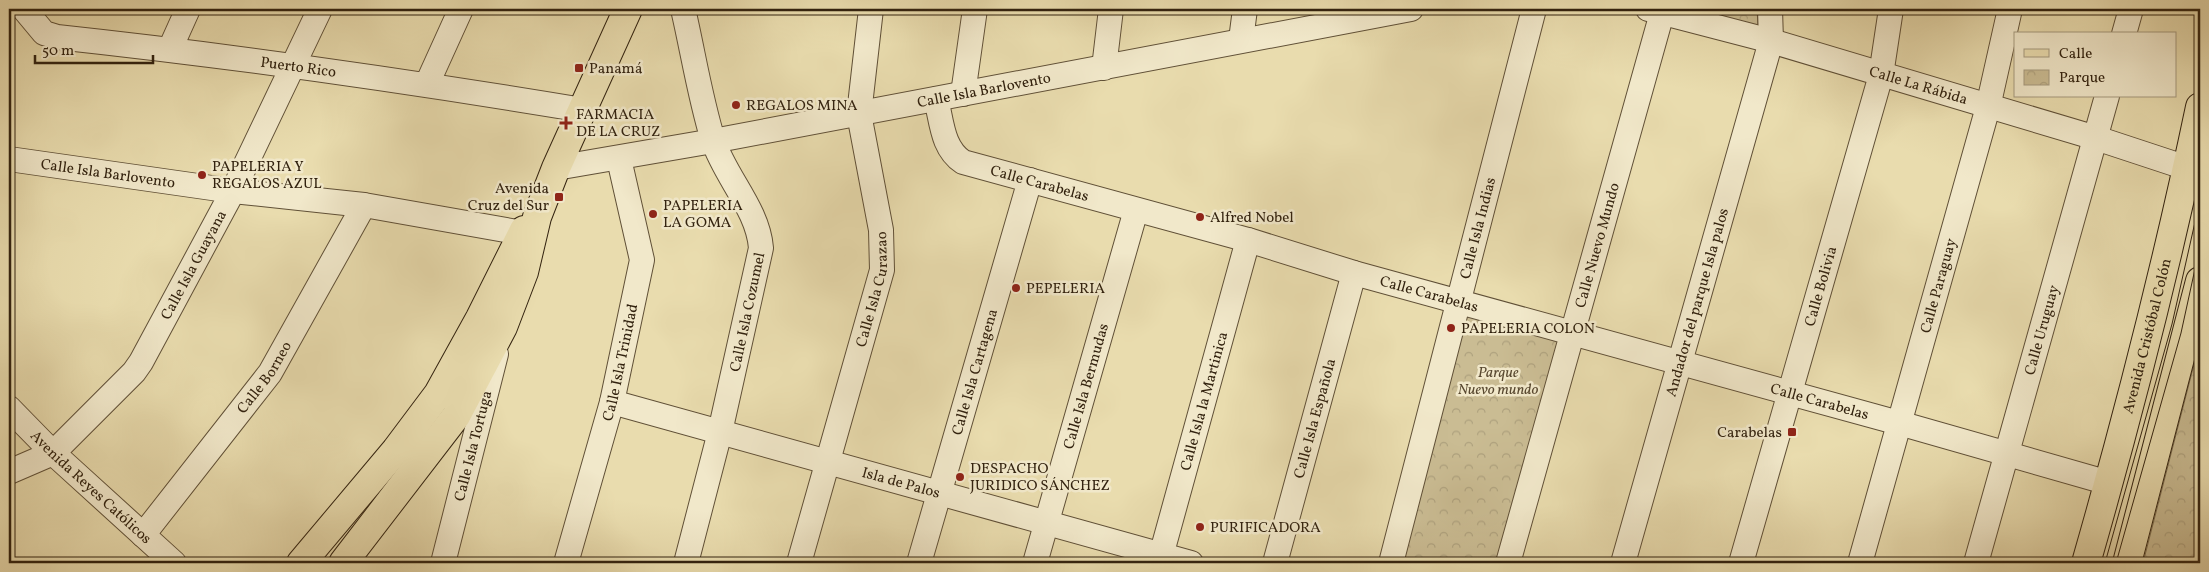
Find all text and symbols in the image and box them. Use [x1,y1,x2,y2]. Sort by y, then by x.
scale bar [35,32,152,64]
legend [2014,32,2176,98]
text: 50 m [42,41,74,62]
text: Calle [2059,44,2092,65]
street label: Puerto Rico [259,53,337,84]
place label: Panamá [589,59,642,80]
marker: Panamá [573,62,585,74]
street label: Calle La Rábida [1866,62,1970,111]
street label: Calle Isla Barlovento [916,68,1053,114]
text: Parque [2059,68,2105,89]
place label: REGALOS MINA [746,96,858,117]
marker: REGALOS MINA [730,99,742,111]
place label: FARMACIA DE LA CRUZ [576,105,661,143]
marker: FARMACIA DE LA CRUZ [560,117,572,129]
street label: Calle Isla Barlovento [39,155,176,195]
place label: PAPELERIA Y REGALOS AZUL [212,157,322,195]
street label: Calle Carabelas [988,161,1091,208]
marker: PAPELERIA Y REGALOS AZUL [196,169,208,181]
street label: Calle Isla Indias [1456,175,1502,281]
place label: Avenida Cruz del Sur [468,179,549,217]
street label: Calle Nuevo Mundo [1571,181,1626,311]
marker: Avenida Cruz del Sur [553,191,565,203]
place label: PAPELERIA LA GOMA [663,196,743,234]
street label: Andador del parque Isla palos [1662,206,1735,399]
street label: Calle Isla Guayana [157,207,233,324]
marker: PAPELERIA LA GOMA [647,208,659,220]
place label: Alfred Nobel [1210,208,1294,229]
marker: Alfred Nobel [1194,211,1206,223]
street label: Calle Isla Curazao [852,231,894,350]
street label: Calle Paraguay [1916,236,1963,336]
street label: Calle Bolivia [1800,244,1843,329]
street label: Calle Isla Cozumel [726,251,771,374]
street label: Avenida Cristóbal Colón [2119,257,2178,416]
street label: Calle Carabelas [1377,272,1480,319]
place label: PEPELERIA [1026,279,1105,300]
marker: PEPELERIA [1010,282,1022,294]
street label: Calle Uruguay [2020,283,2065,378]
street label: Calle Isla Trinidad [598,302,644,424]
street label: Calle Isla Cartagena [948,307,1004,438]
place label: PAPELERIA COLON [1461,319,1595,340]
street label: Calle Isla Bermudas [1059,321,1115,452]
marker: PAPELERIA COLON [1445,322,1457,334]
street label: Calle Isla la Martinica [1176,330,1234,473]
street label: Calle Borneo [233,338,298,419]
street label: Calle Isla Española [1290,356,1342,481]
park label: Parque Nuevo mundo [1458,363,1538,401]
street label: Calle Carabelas [1768,379,1871,426]
street label: Calle Isla Tortuga [450,388,498,504]
place label: Carabelas [1717,423,1782,444]
street label: Avenida Reyes Católicos [25,426,156,550]
marker: Carabelas [1786,426,1798,438]
place label: DESPACHO JURIDICO SÁNCHEZ [970,459,1110,497]
street label: Isla de Palos [859,463,942,505]
marker: DESPACHO JURIDICO SÁNCHEZ [954,471,966,483]
place label: PURIFICADORA [1210,518,1321,539]
marker: PURIFICADORA [1194,521,1206,533]

